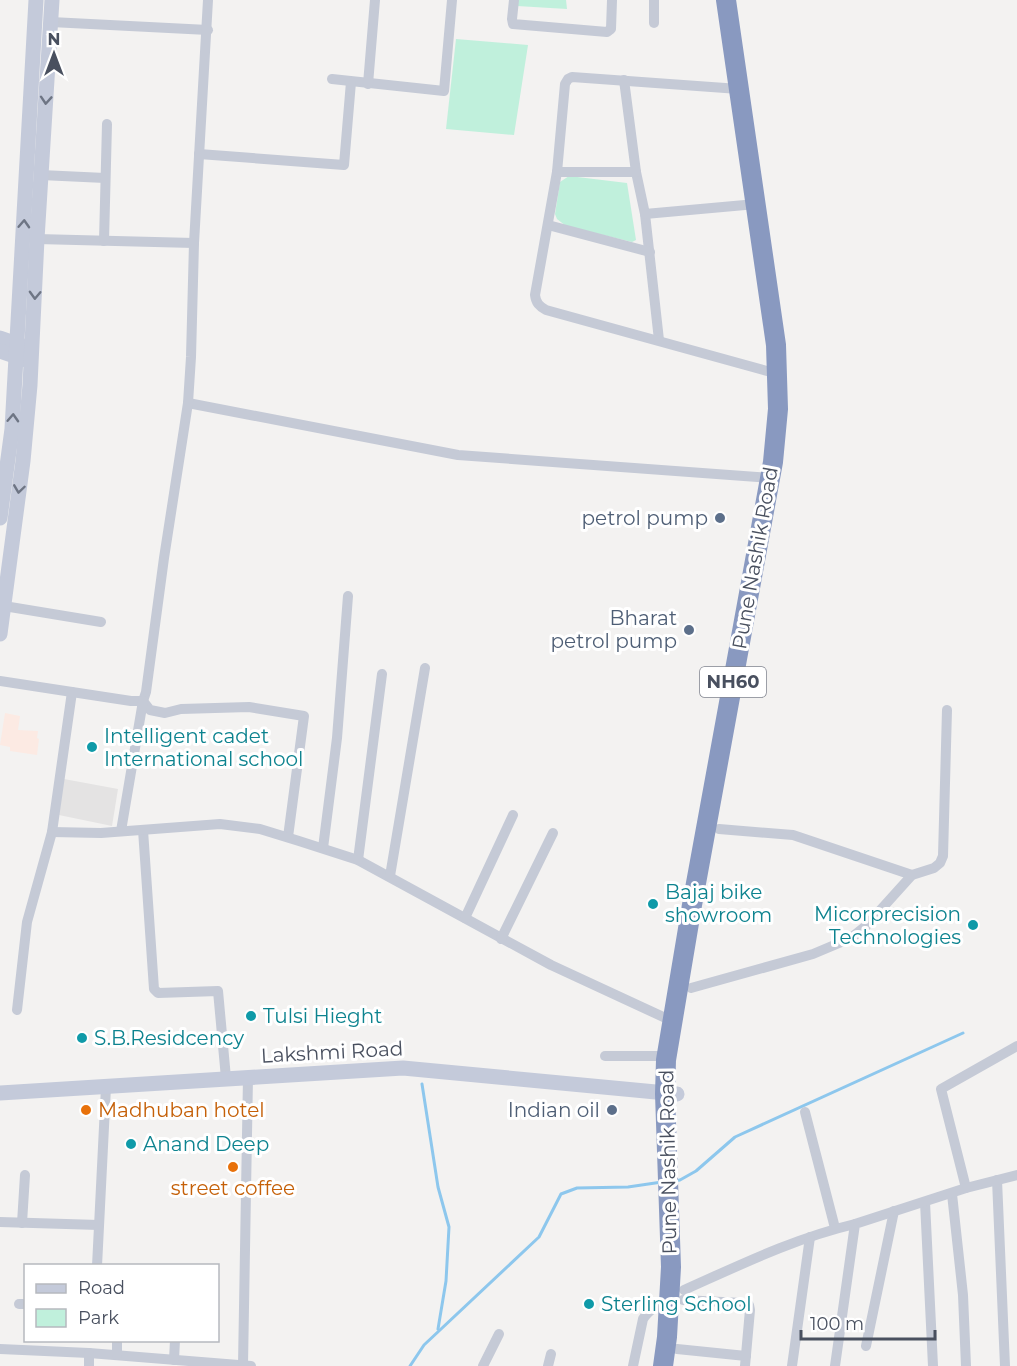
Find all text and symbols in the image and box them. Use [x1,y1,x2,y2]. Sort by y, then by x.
north arrow [24,24,84,84]
text: N [48,30,60,49]
one-way arrow [39,96,52,105]
one-way arrow [17,219,30,228]
one-way arrow [28,290,41,299]
one-way arrow [6,414,19,423]
street label: Pune Nashik Road [727,465,783,651]
one-way arrow [14,485,26,494]
place label: petrol pump [582,506,708,530]
marker: petrol pump [713,511,727,525]
place label: Bharat petrol pump [551,606,677,653]
marker: Bharat petrol pump [682,623,696,637]
road number: NH60 [700,667,766,697]
place label: Intelligent cadet International school [104,724,303,771]
marker: Intelligent cadet International school [85,740,99,754]
place label: Bajaj bike showroom [665,880,772,927]
marker: Bajaj bike showroom [646,897,660,911]
place label: Micorprecision Technologies [814,902,961,949]
marker: Micorprecision Technologies [966,918,980,932]
place label: Tulsi Hieght [263,1004,382,1028]
marker: Tulsi Hieght [244,1009,258,1023]
place label: S.B.Residcency [94,1026,244,1050]
marker: S.B.Residcency [75,1031,89,1045]
street label: Lakshmi Road [260,1036,404,1068]
street label: Pune Nashik Road [654,1069,682,1255]
place label: Madhuban hotel [98,1098,265,1122]
place label: Indian oil [508,1098,600,1122]
marker: Madhuban hotel [79,1103,93,1117]
marker: Indian oil [605,1103,619,1117]
place label: Anand Deep [143,1132,269,1156]
marker: Anand Deep [124,1137,138,1151]
marker: street coffee [226,1160,240,1174]
place label: street coffee [171,1176,295,1200]
legend [24,1264,219,1342]
text: Road [78,1277,125,1299]
place label: Sterling School [601,1292,752,1316]
marker: Sterling School [582,1297,596,1311]
scale bar [801,1303,934,1341]
text: Park [78,1307,119,1329]
text: 100 m [810,1313,864,1335]

